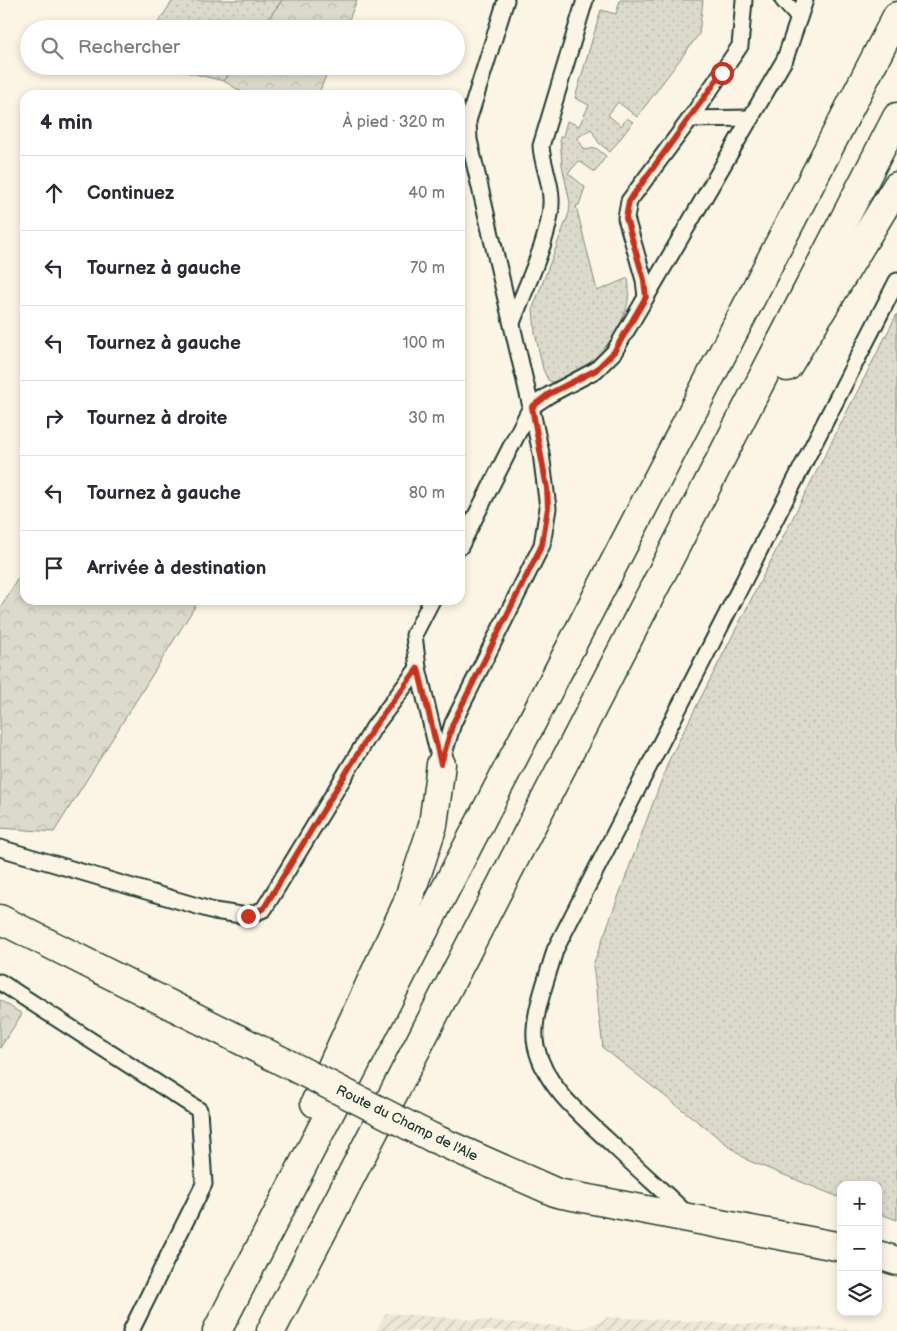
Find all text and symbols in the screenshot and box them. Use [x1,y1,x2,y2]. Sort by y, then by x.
search box [20,20,465,75]
icon: search [38,34,66,62]
text: Rechercher [78,36,180,59]
route start [711,62,734,85]
text: 4 min [40,110,93,135]
text: À pied · 320 m [343,113,445,132]
icon: ahead [40,179,68,207]
text: Continuez [87,182,174,205]
text: 40 m [408,184,445,203]
icon: left [40,254,68,282]
text: Tournez à gauche [87,257,241,280]
text: 70 m [410,259,445,278]
icon: left [40,329,68,357]
text: Tournez à gauche [87,332,241,355]
text: 100 m [402,334,445,353]
icon: right [40,404,68,432]
text: Tournez à droite [87,407,228,430]
text: 30 m [408,409,445,428]
icon: left [40,479,68,507]
text: Tournez à gauche [87,482,241,505]
text: 80 m [409,484,445,503]
icon: arrive [40,554,68,582]
text: Arrivée à destination [87,557,266,580]
route end [237,905,260,928]
street label: Route du Champ de l'Ale [333,1081,481,1165]
map controls [837,1181,882,1316]
button: + [837,1181,882,1226]
button: − [837,1226,882,1271]
button: layers [837,1271,882,1316]

